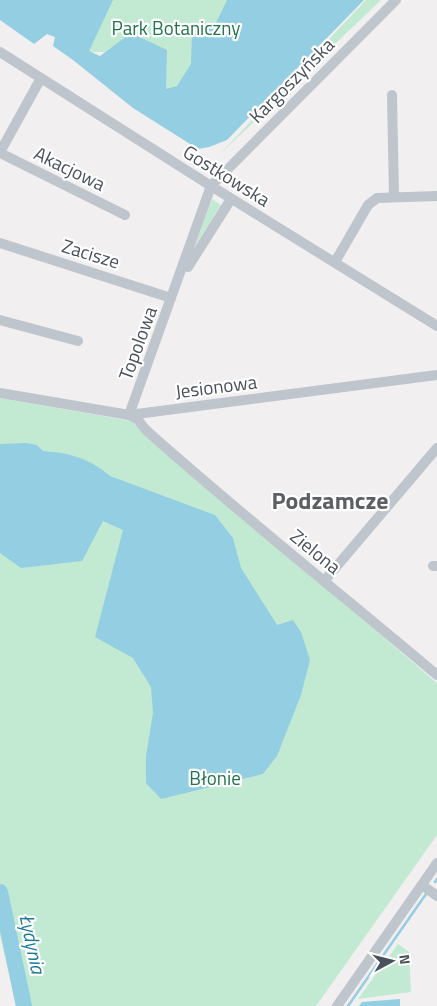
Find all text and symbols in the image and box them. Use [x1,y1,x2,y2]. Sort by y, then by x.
park label: Park Botaniczny [112,13,240,42]
street label: Kargoszyńska [242,30,341,129]
street label: Gostkowska [178,137,277,213]
street label: Akacjowa [29,138,111,198]
street label: Zacisze [58,230,124,276]
street label: Topolowa [110,302,164,384]
street label: Jesionowa [174,367,259,405]
district label: Podzamcze [271,482,389,518]
street label: Zielona [284,521,348,581]
park label: Błonie [189,763,241,792]
water label: Łydynia [12,912,55,977]
north arrow [367,936,417,986]
text: N [394,953,416,965]

